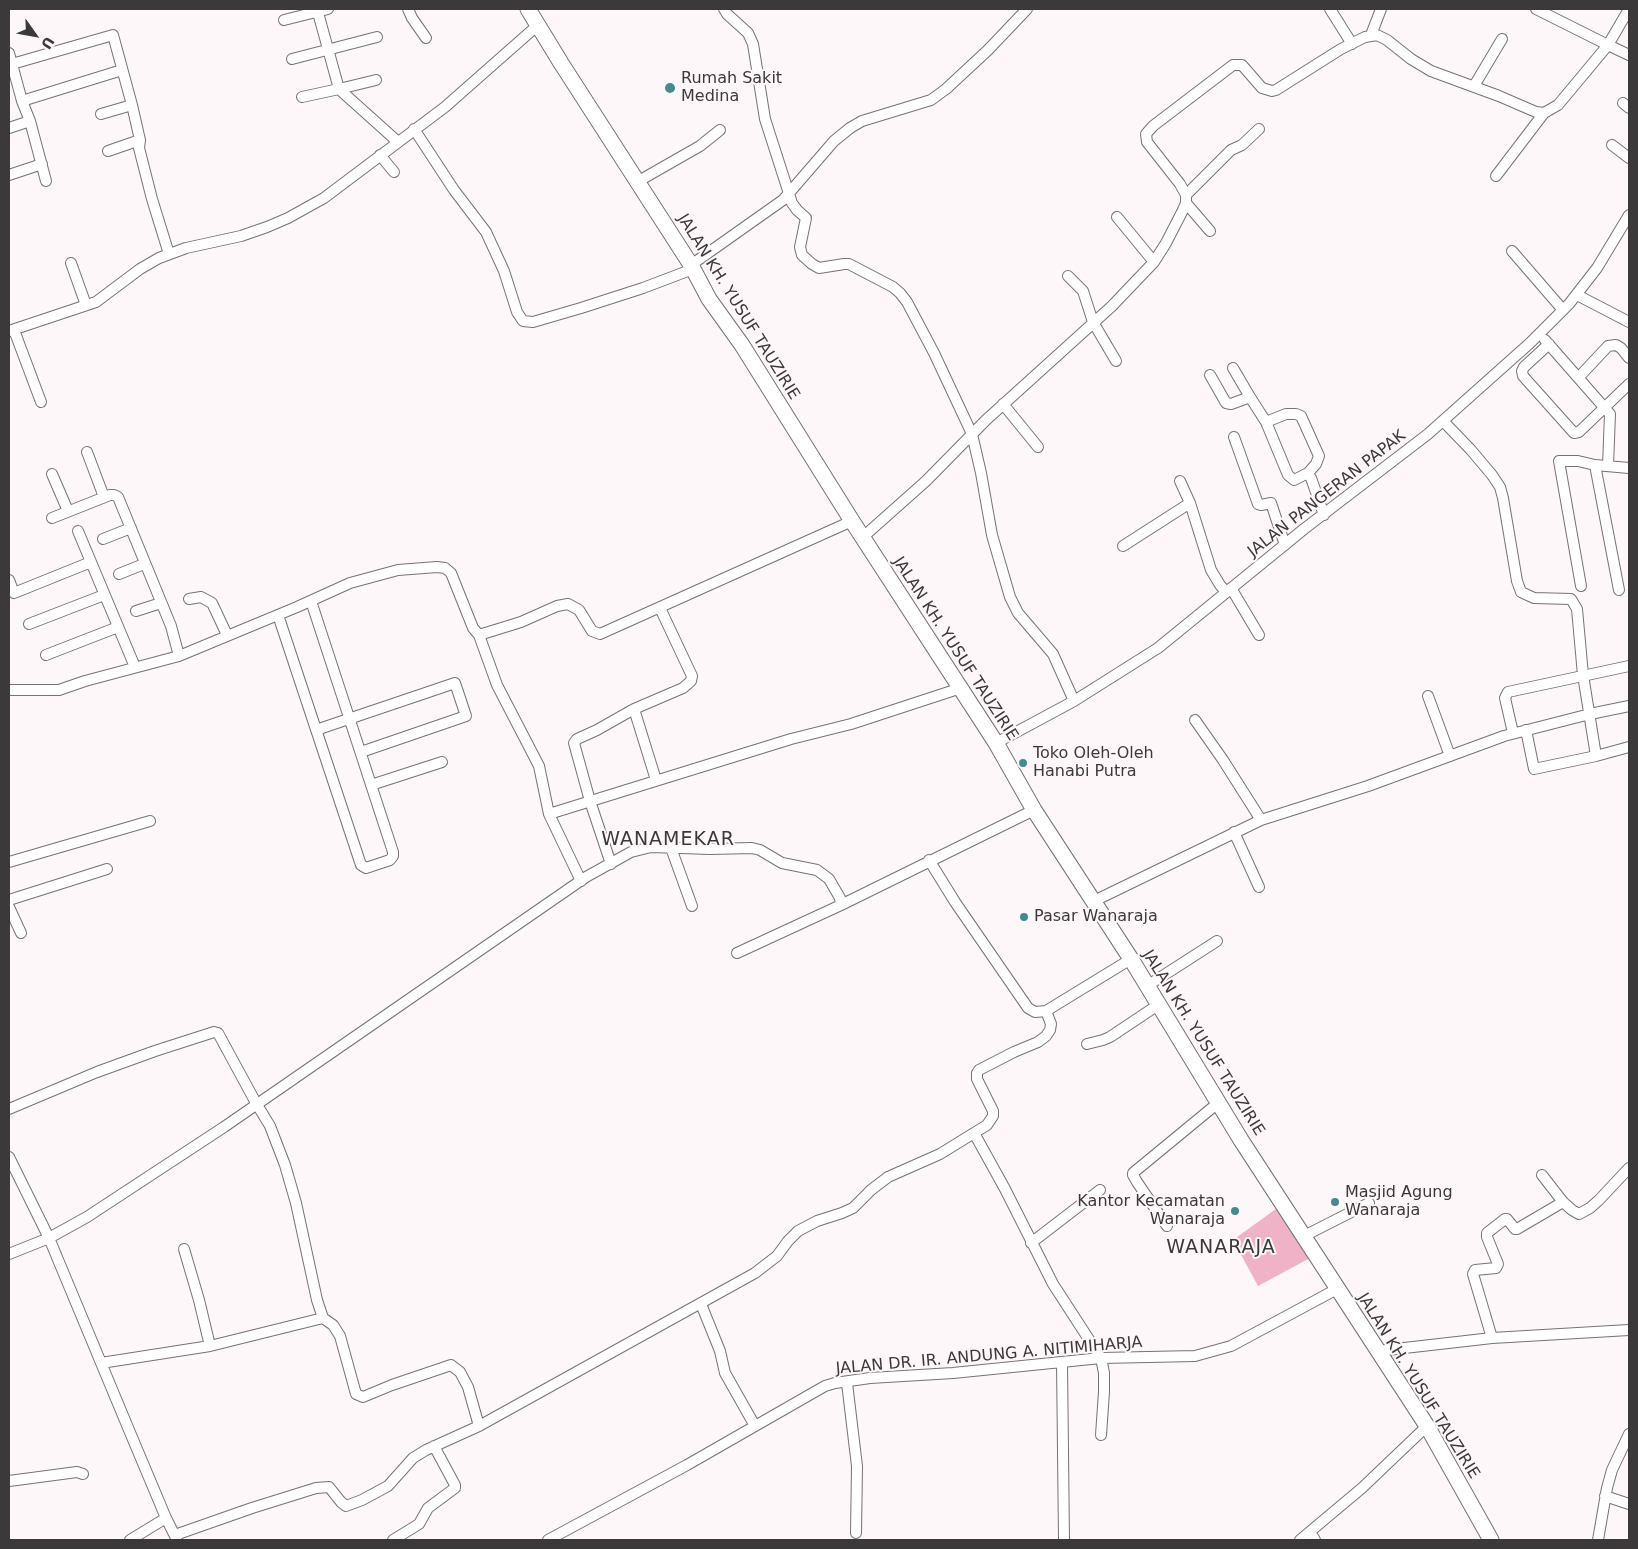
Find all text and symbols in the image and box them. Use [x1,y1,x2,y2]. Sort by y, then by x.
north arrow [10,10,60,60]
text: U [38,34,58,52]
place label: Rumah Sakit Medina [681,69,782,107]
marker: Rumah Sakit Medina [663,81,677,95]
street label: JALAN KH. YUSUF TAUZIRIE [673,211,803,403]
street label: JALAN PANGERAN PAPAK [1244,426,1410,562]
street label: JALAN KH. YUSUF TAUZIRIE [888,554,1022,744]
place label: Toko Oleh-Oleh Hanabi Putra [1033,744,1154,782]
marker: Toko Oleh-Oleh Hanabi Putra [1017,757,1029,769]
district label: WANAMEKAR [600,829,736,851]
place label: Pasar Wanaraja [1034,907,1158,927]
marker: Pasar Wanaraja [1018,911,1030,923]
street label: JALAN KH. YUSUF TAUZIRIE [1138,947,1268,1139]
place label: Masjid Agung Wanaraja [1345,1183,1453,1221]
place label: Kantor Kecamatan Wanaraja [1077,1192,1225,1230]
marker: Masjid Agung Wanaraja [1329,1196,1341,1208]
marker: Kantor Kecamatan Wanaraja [1229,1205,1241,1217]
district label: WANARAJA [1165,1237,1277,1259]
street label: JALAN KH. YUSUF TAUZIRIE [1353,1290,1483,1482]
street label: JALAN DR. IR. ANDUNG A. NITIMIHARJA [835,1333,1143,1379]

